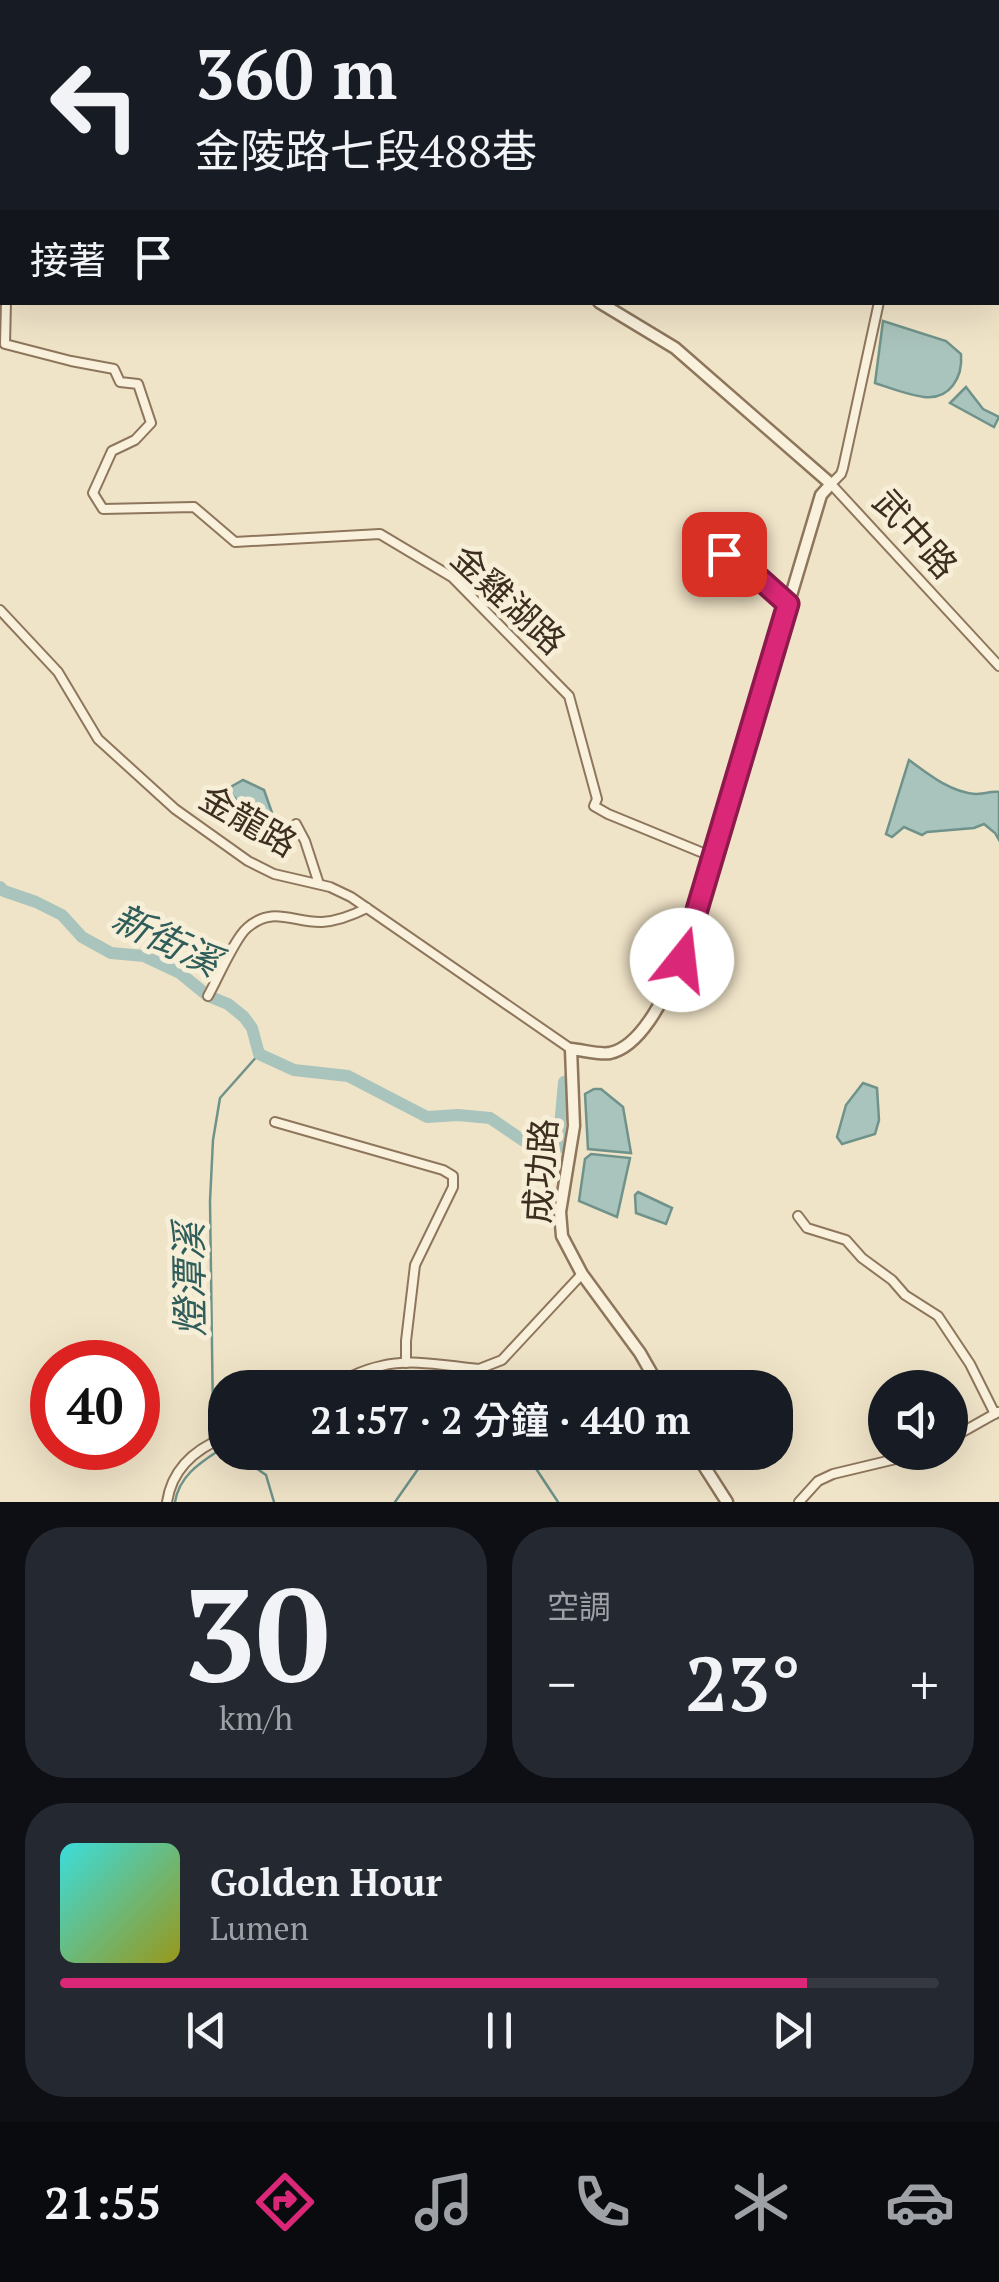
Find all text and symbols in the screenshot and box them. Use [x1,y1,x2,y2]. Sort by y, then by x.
text: 360 m [195,26,397,119]
icon: left [30,40,160,170]
text: 金陵路七段488巷 [195,120,537,180]
icon: arrive [126,230,181,285]
text: 接著 [30,235,106,285]
street label: 武中路 [864,479,968,588]
pin [682,512,767,597]
icon: arrive [697,527,752,582]
street label: 金雞湖路 [442,535,576,664]
street label: 金龍路 [192,774,305,866]
water label: 新街溪 [104,892,233,989]
position arrow [630,908,734,1012]
street label: 成功路 [513,1117,567,1225]
water label: 燈潭溪 [163,1218,215,1337]
speed limit sign: 40 [30,1340,160,1470]
map controls [868,1370,968,1470]
button: sound [868,1370,968,1470]
text: 21:57 · 2 分鐘 · 440 m [311,1395,690,1445]
text: 30 [183,1546,329,1718]
text: 空調 [547,1585,611,1627]
text: 23° [685,1633,801,1732]
text: − [547,1647,576,1720]
text: + [910,1647,939,1720]
text: km/h [219,1697,293,1739]
text: Golden Hour [210,1857,442,1907]
text: Lumen [210,1907,309,1949]
icon: previous [179,2003,234,2058]
icon: pause [472,2003,527,2058]
icon: next [765,2003,820,2058]
icon: directions [250,2167,320,2237]
icon: music [409,2167,479,2237]
icon: phone [567,2167,637,2237]
icon: climate [726,2167,796,2237]
icon: car [885,2167,955,2237]
text: 21:55 [44,2172,161,2232]

